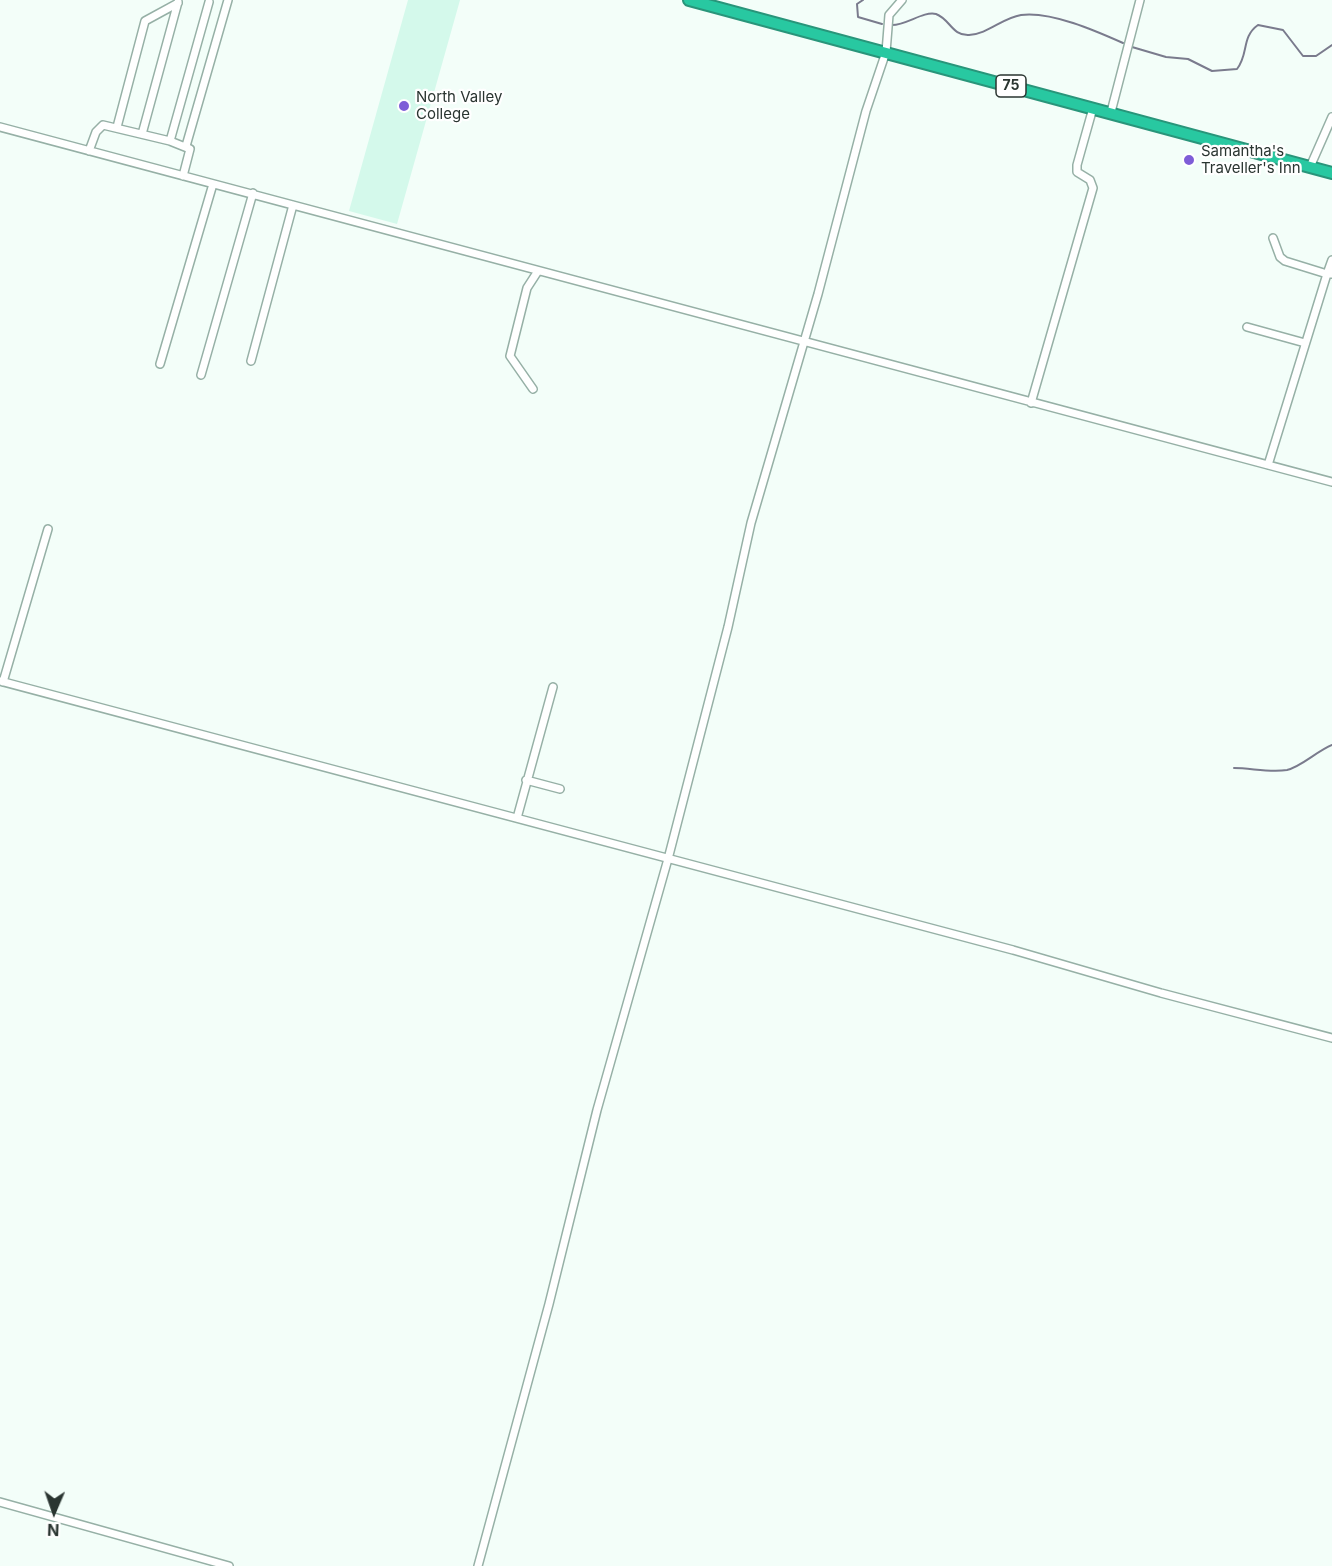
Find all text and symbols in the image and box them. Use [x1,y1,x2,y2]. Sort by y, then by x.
road number: 75 [996,75,1026,97]
place label: North Valley College [416,88,502,123]
marker: North Valley College [397,99,411,113]
place label: Samantha's Traveller's Inn [1201,142,1301,177]
marker: Samantha's Traveller's Inn [1182,153,1196,167]
north arrow [24,1482,84,1542]
text: N [47,1520,60,1540]

